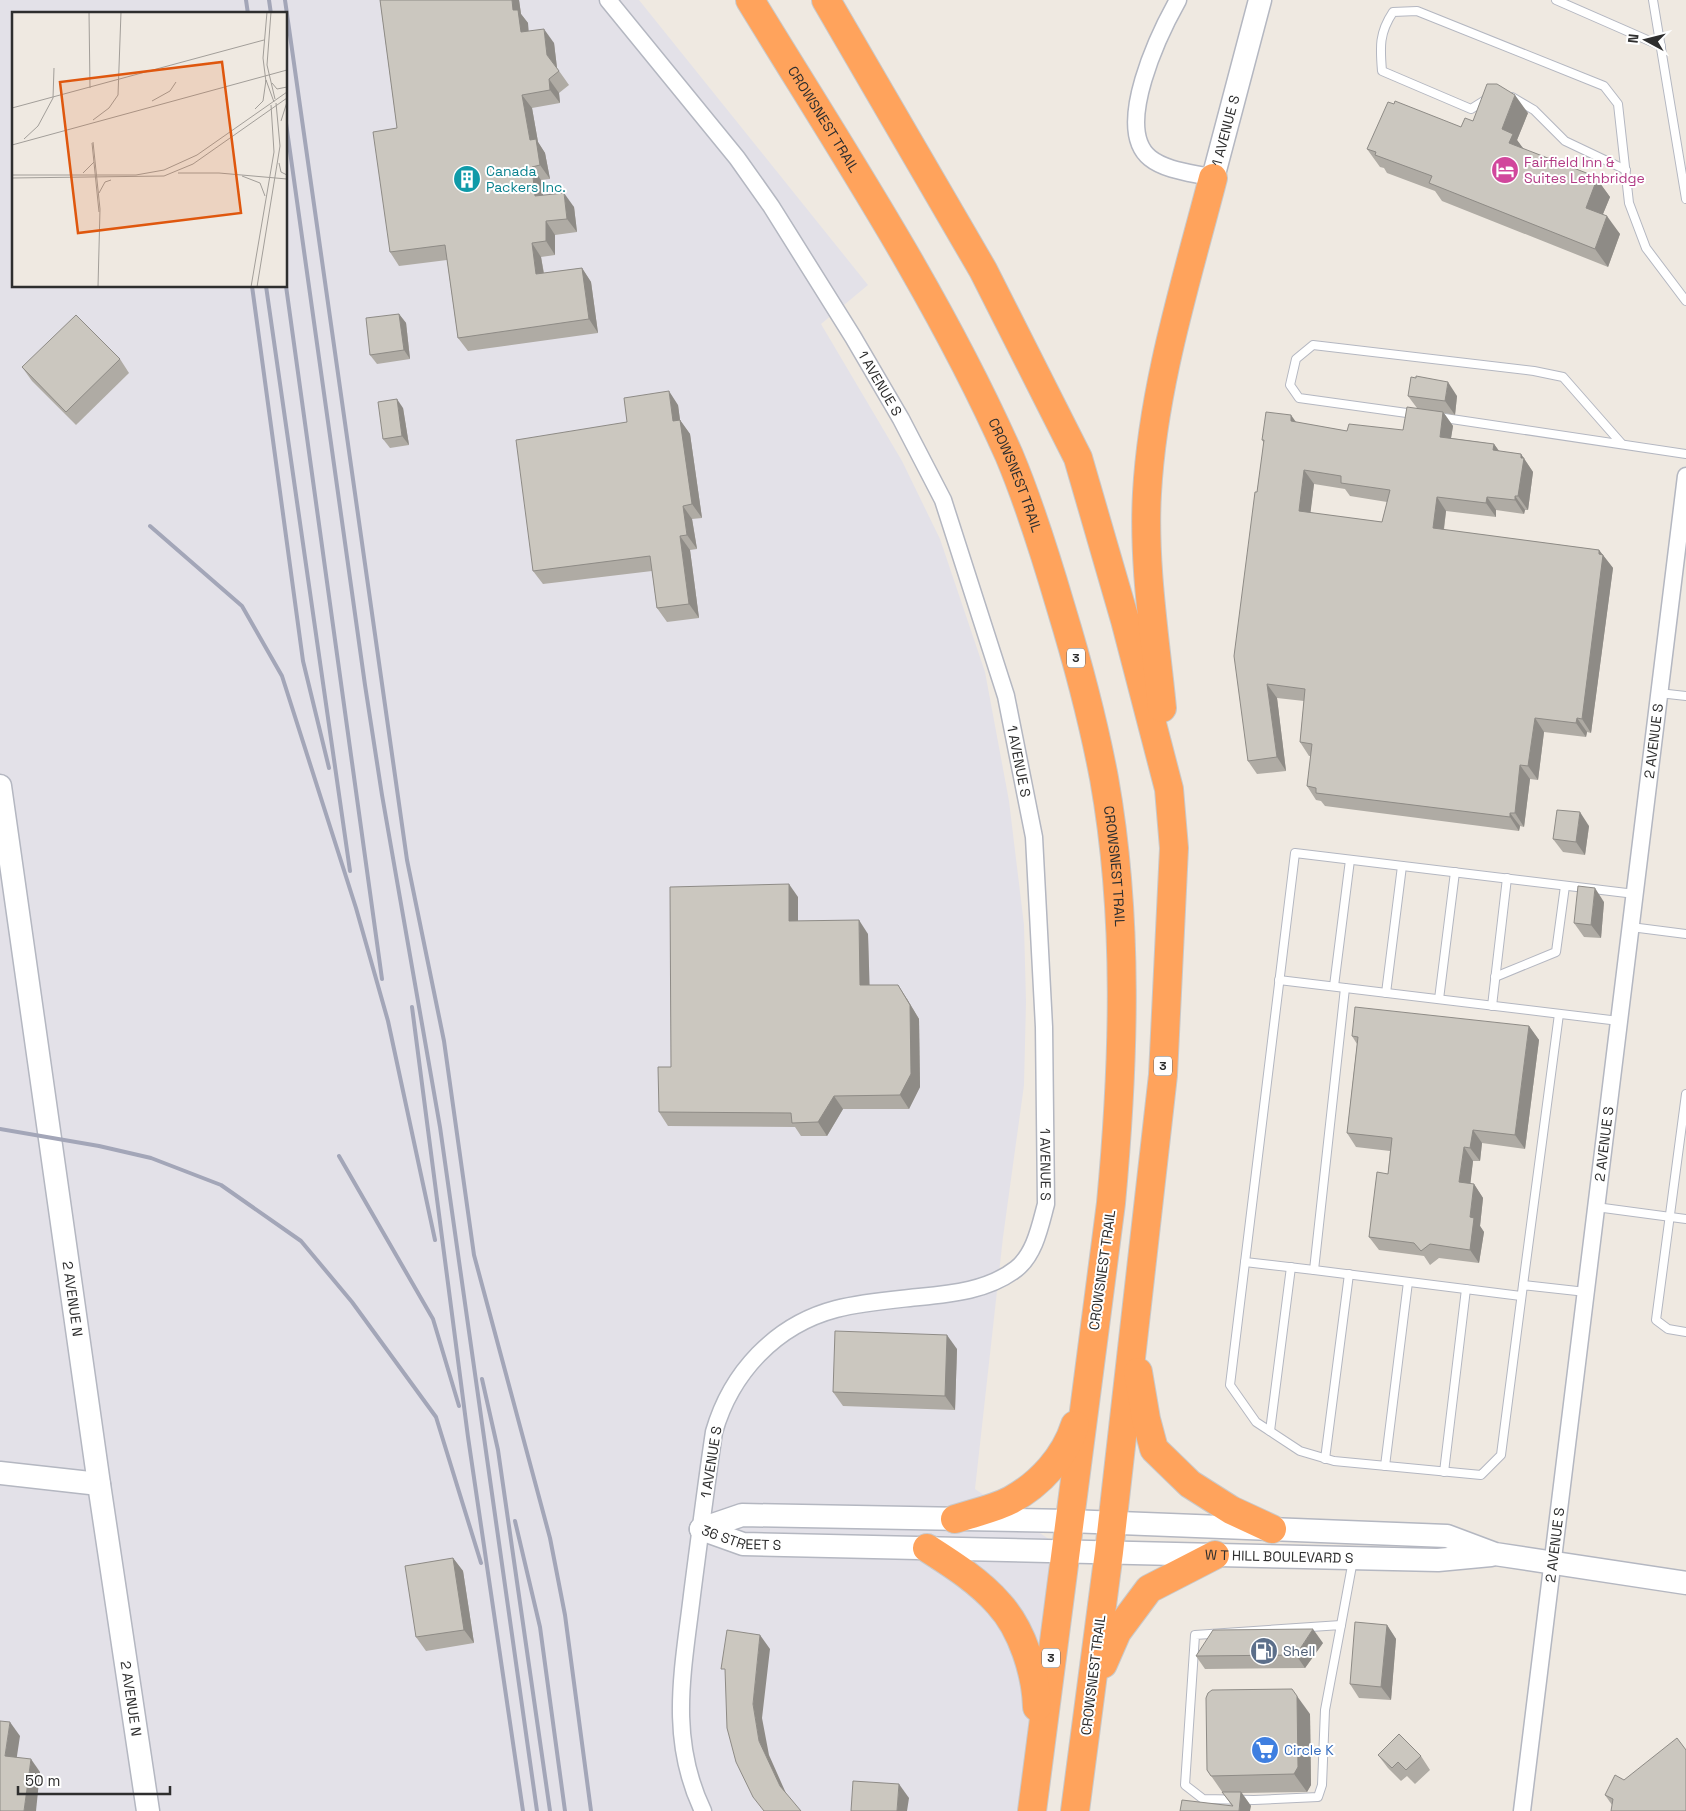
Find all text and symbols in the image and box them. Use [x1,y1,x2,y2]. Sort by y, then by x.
inset map [12,12,288,288]
north arrow [1621,15,1671,65]
text: N [1624,33,1643,44]
street label: CROWSNEST TRAIL [784,63,863,176]
street label: 1 AVENUE S [1208,93,1243,168]
place label: Fairfield Inn & Suites Lethbridge [1524,153,1645,187]
hotel icon: Fairfield Inn & Suites Lethbridge [1490,155,1520,185]
place label: Canada Packers Inc. [486,162,566,196]
building icon: Canada Packers Inc. [452,164,482,194]
street label: 1 AVENUE S [854,347,906,419]
street label: CROWSNEST TRAIL [984,415,1046,535]
road number: 3 [1067,648,1085,668]
street label: 2 AVENUE S [1640,703,1667,779]
street label: 1 AVENUE S [1003,724,1035,799]
street label: CROWSNEST TRAIL [1100,805,1129,927]
road number: 3 [1154,1056,1172,1076]
street label: 2 AVENUE S [1590,1106,1617,1182]
street label: 1 AVENUE S [1036,1128,1055,1201]
street label: CROWSNEST TRAIL [1085,1208,1119,1331]
street label: 2 AVENUE N [58,1260,87,1338]
street label: 1 AVENUE S [696,1425,726,1499]
street label: 2 AVENUE S [1541,1507,1568,1583]
street label: 36 STREET S [699,1521,781,1554]
street label: W T HILL BOULEVARD S [1205,1546,1354,1567]
street label: CROWSNEST TRAIL [1077,1613,1109,1736]
fuel station icon: Shell [1249,1636,1279,1666]
place label: Shell [1283,1642,1315,1660]
road number: 3 [1042,1649,1060,1668]
street label: 2 AVENUE N [117,1660,146,1738]
supermarket icon: Circle K [1250,1735,1280,1765]
place label: Circle K [1284,1741,1334,1759]
scale bar [18,1764,170,1796]
text: 50 m [25,1771,60,1790]

